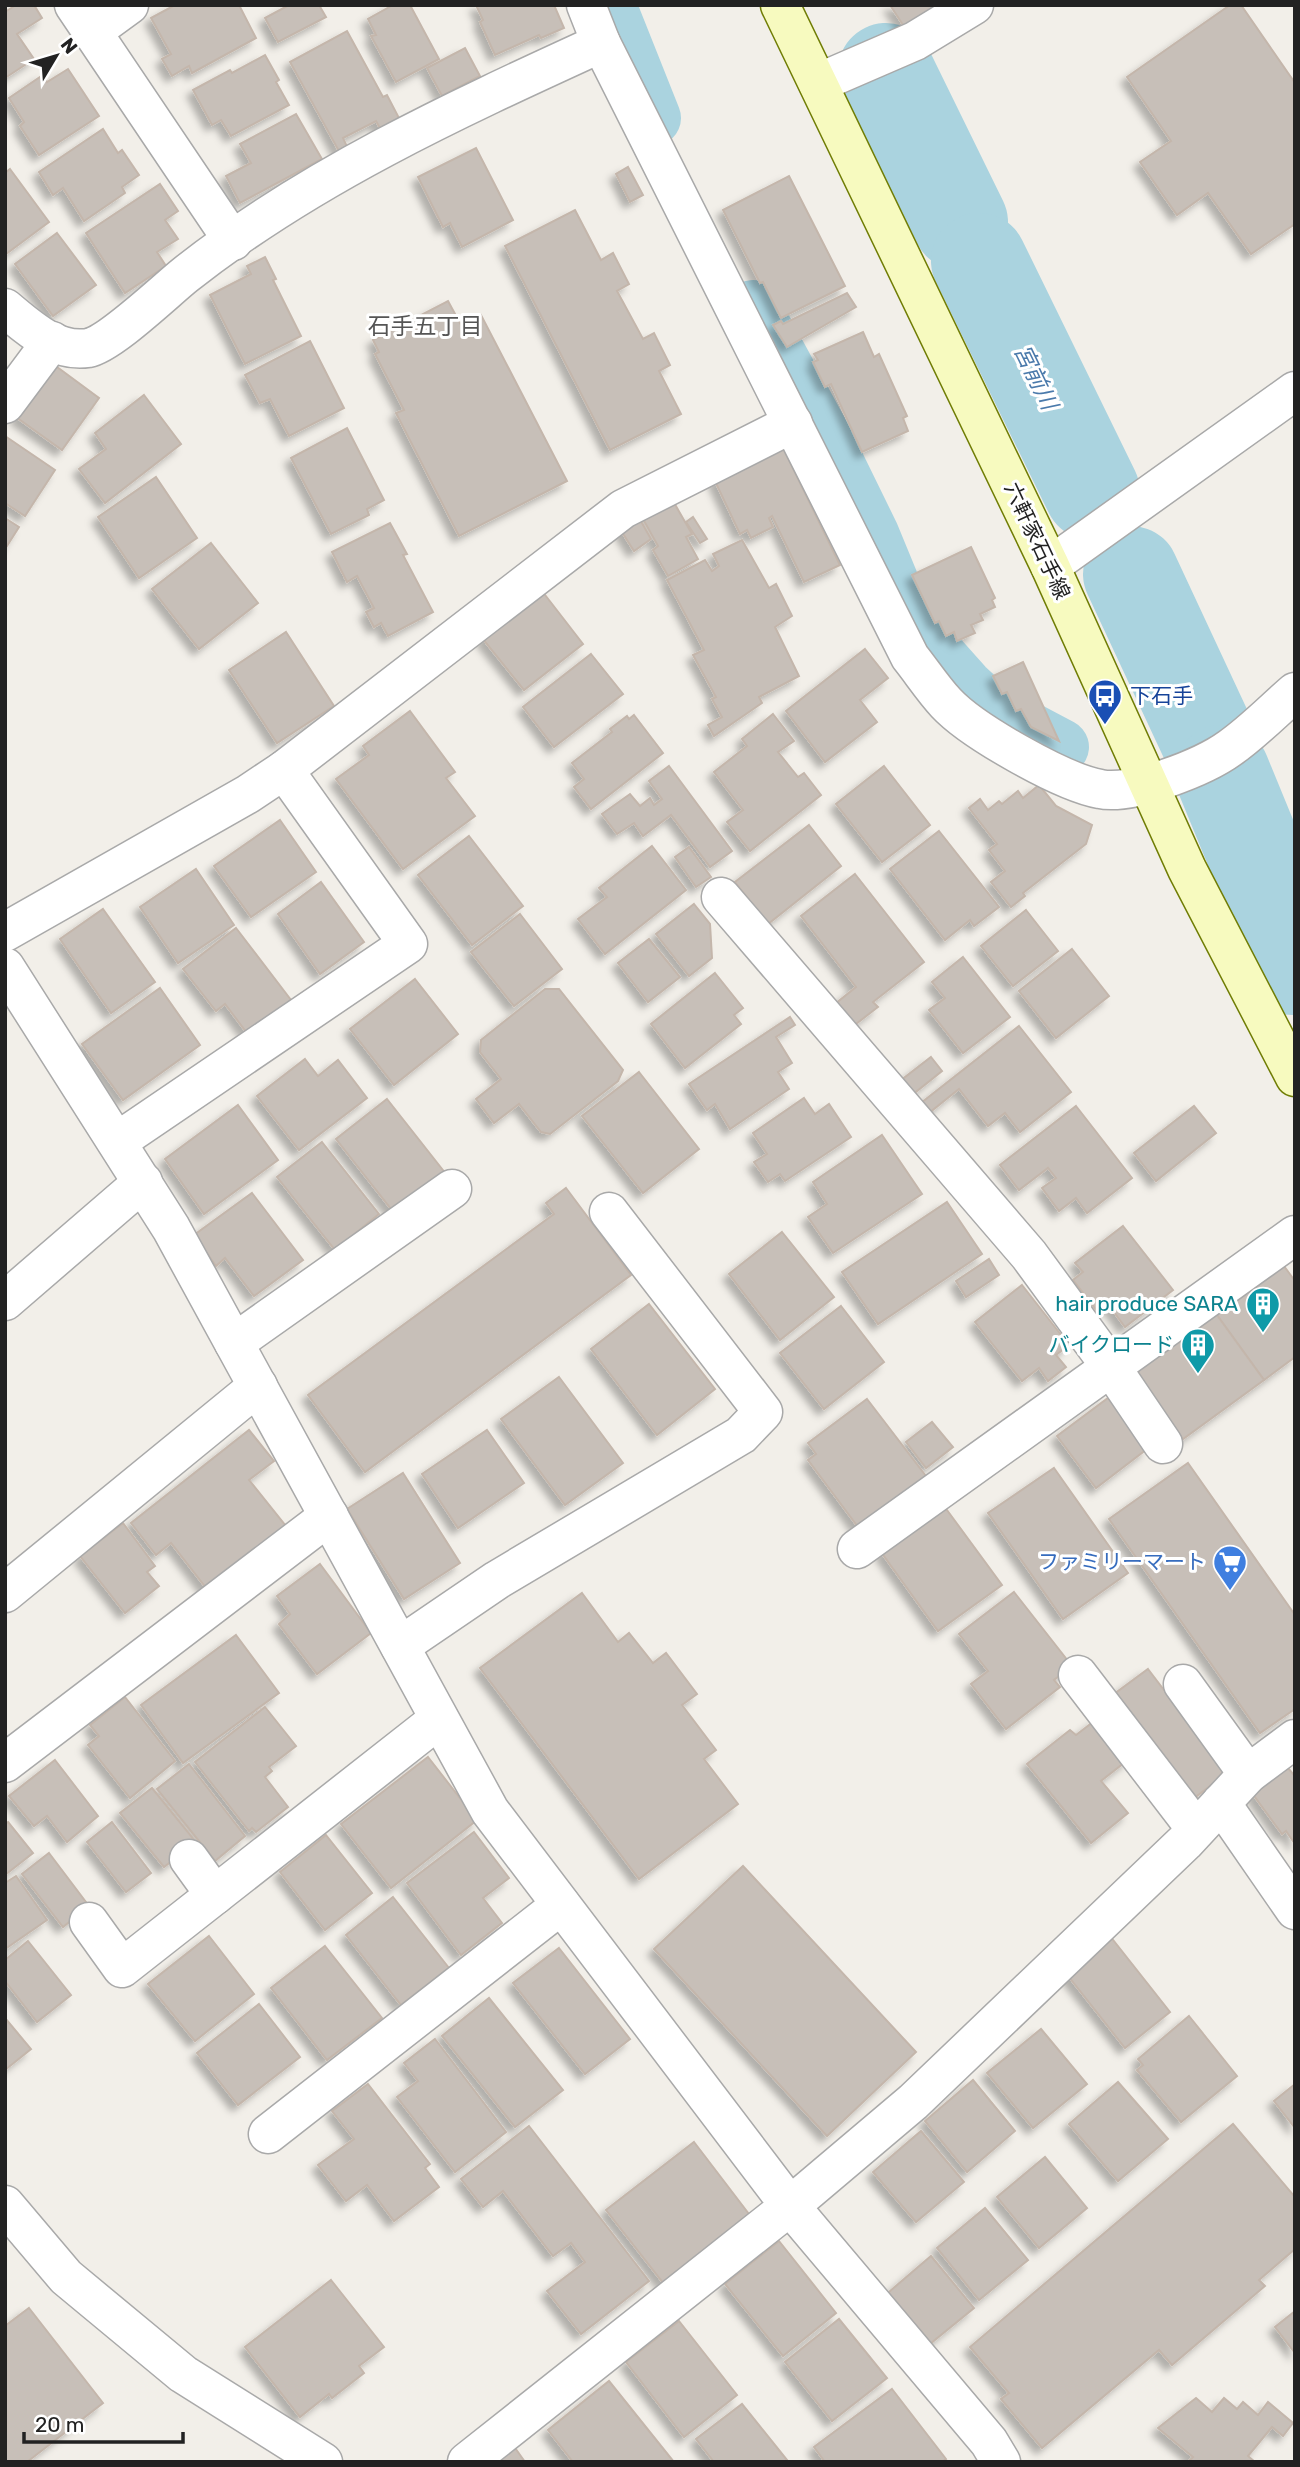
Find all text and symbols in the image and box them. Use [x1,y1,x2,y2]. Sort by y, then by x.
north arrow [21,21,91,91]
text: N [56,33,82,58]
district label: 石手五丁目 [368,312,483,340]
water label: 宮前川 [1008,340,1065,417]
street label: 六軒家石手線 [999,478,1075,603]
bus stop icon: 下石手 [1086,677,1124,726]
place label: 下石手 [1130,683,1193,708]
building icon: hair produce SARA [1244,1285,1282,1334]
place label: hair produce SARA [1055,1291,1238,1316]
building icon: バイクロード [1179,1326,1217,1375]
place label: バイクロード [1048,1332,1174,1357]
supermarket icon: ファミリーマート [1211,1543,1249,1592]
place label: ファミリーマート [1038,1549,1206,1574]
scale bar [24,2400,184,2444]
text: 20 m [35,2412,84,2437]

